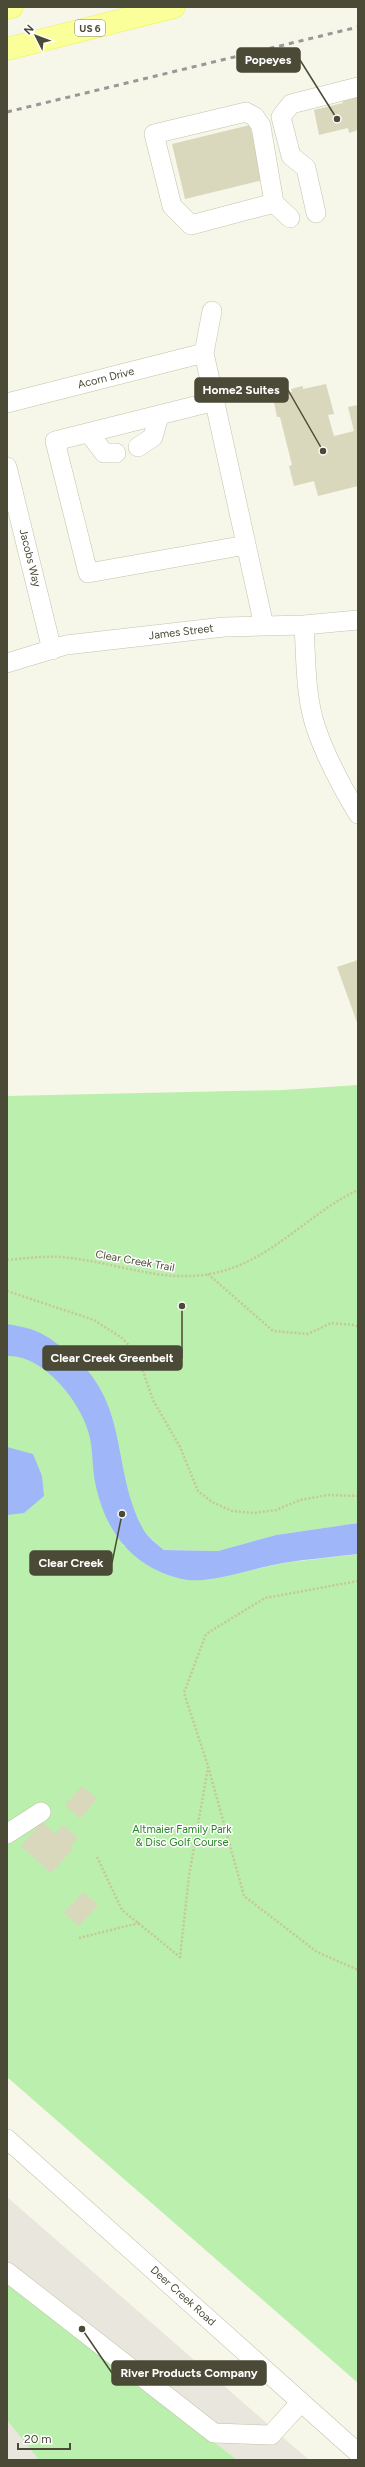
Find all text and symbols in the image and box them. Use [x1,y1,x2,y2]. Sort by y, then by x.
north arrow [16,16,56,56]
road number: US 6 [75,20,105,36]
text: N [21,22,37,37]
callout: Popeyes [237,48,300,72]
text: Popeyes [245,53,292,67]
street label: Acorn Drive [76,365,136,391]
callout: Home2 Suites [195,378,288,402]
text: Home2 Suites [202,383,280,397]
street label: Jacobs Way [17,528,44,589]
street label: James Street [148,622,214,642]
street label: Clear Creek Trail [94,1248,176,1274]
callout: Clear Creek Greenbelt [43,1346,182,1370]
text: Clear Creek Greenbelt [50,1351,174,1365]
callout: Clear Creek [30,1551,112,1575]
text: Clear Creek [38,1556,104,1570]
park label: Altmaier Family Park & Disc Golf Course [132,1823,232,1849]
street label: Deer Creek Road [148,2263,218,2329]
callout: River Products Company [112,2361,266,2385]
text: River Products Company [120,2366,258,2380]
scale bar [18,2425,70,2451]
text: 20 m [24,2432,52,2446]

